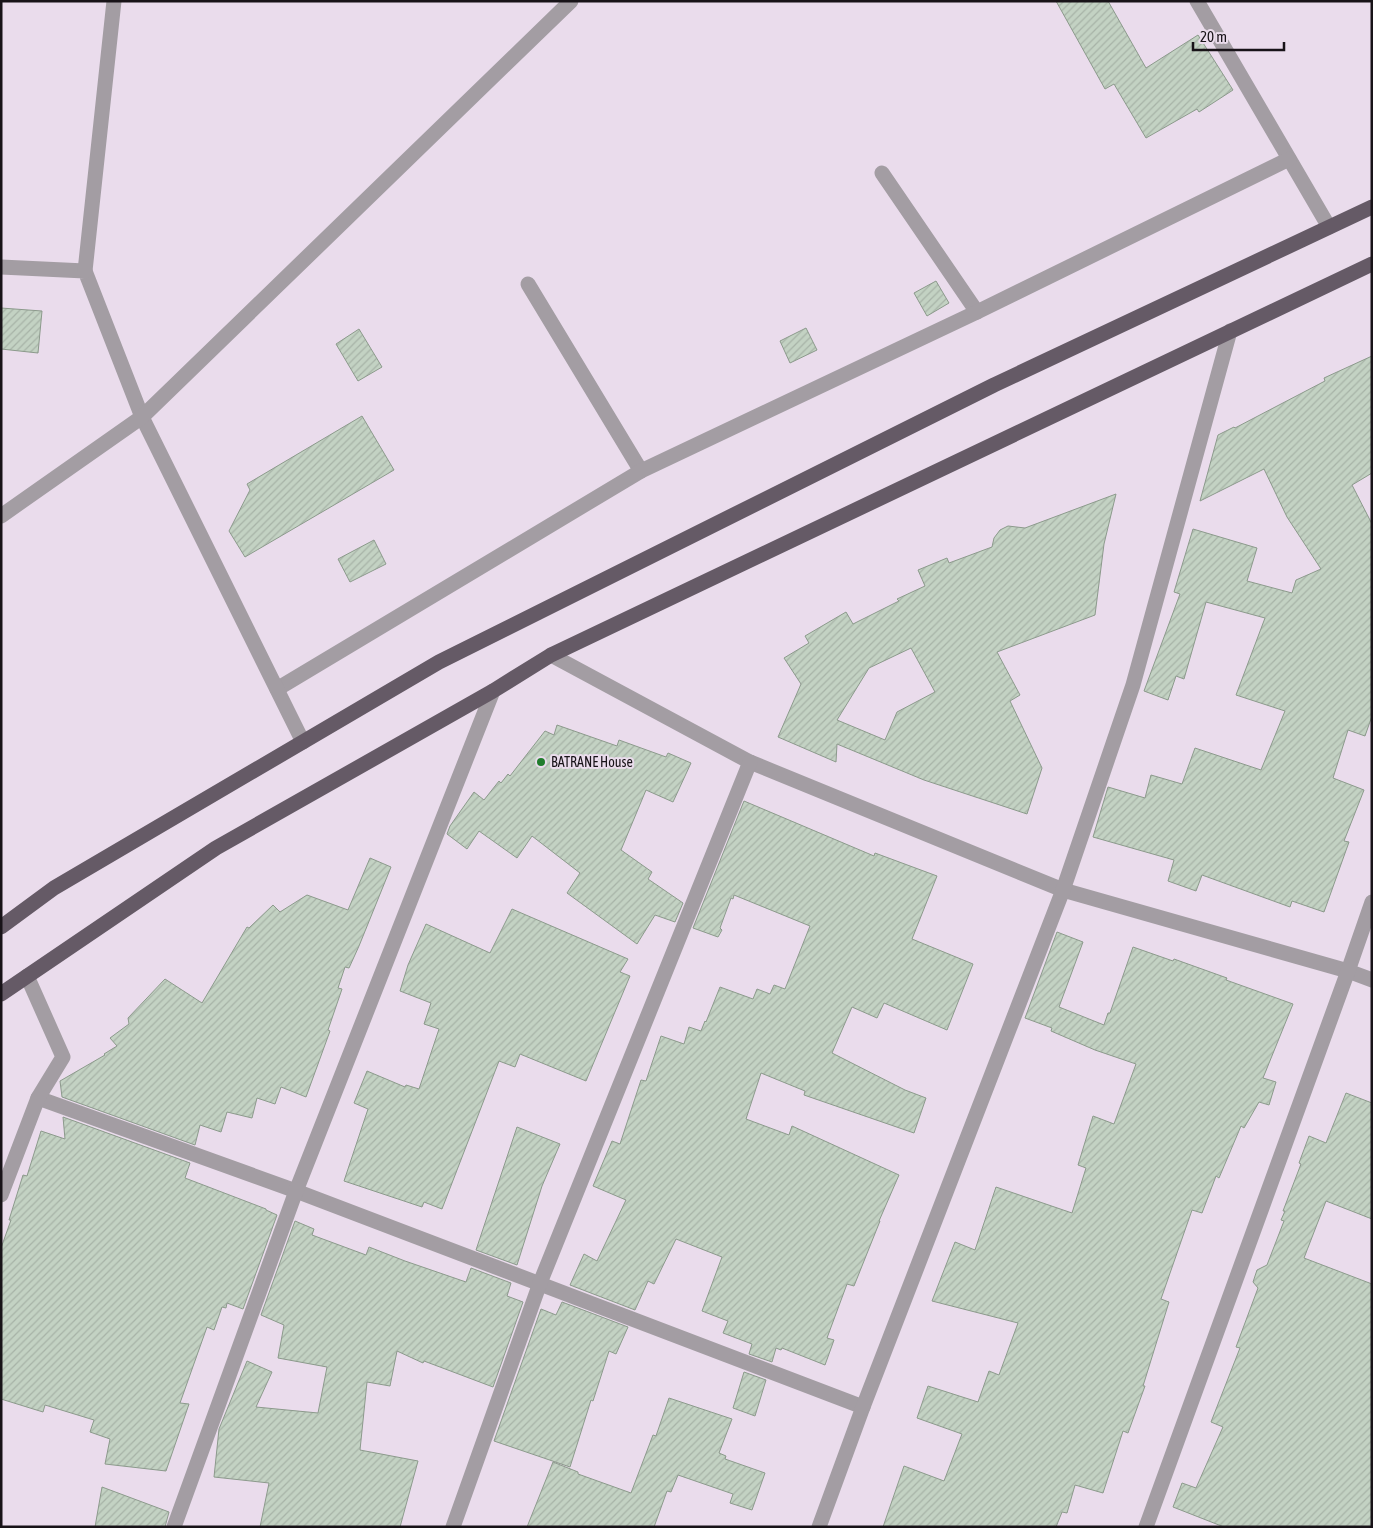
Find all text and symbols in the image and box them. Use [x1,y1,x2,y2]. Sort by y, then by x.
scale bar [1193,20,1284,52]
text: 20 m [1200,28,1227,45]
place label: BATRANE House [551,754,633,770]
marker: BATRANE House [535,756,547,768]

